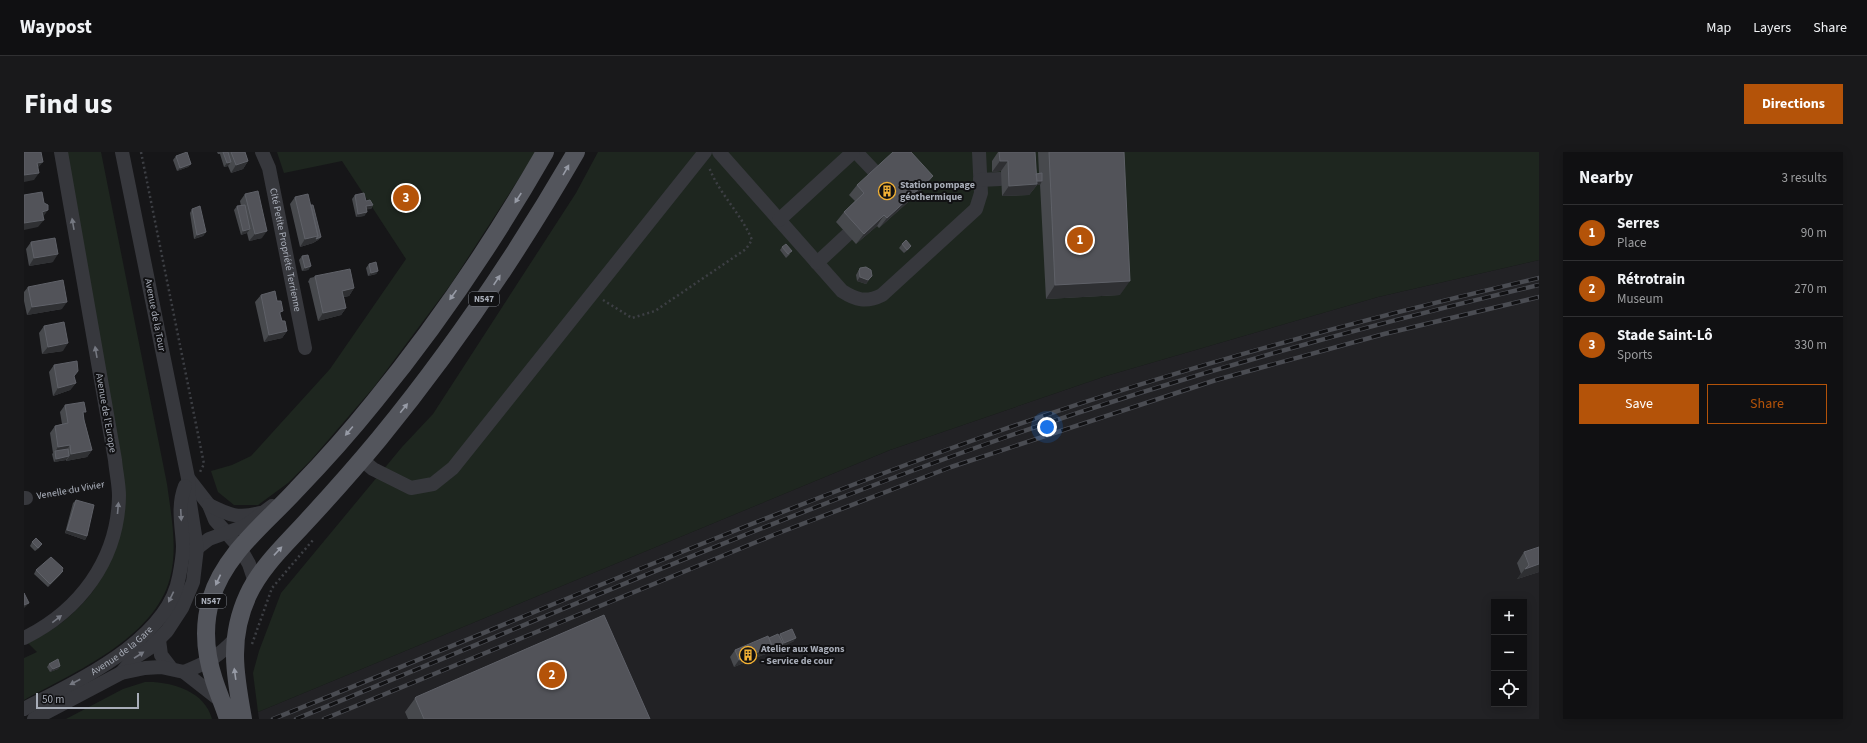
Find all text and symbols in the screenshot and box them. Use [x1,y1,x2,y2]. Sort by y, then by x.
text: Waypost [20,14,92,41]
text: Map [1706,18,1731,38]
text: Layers [1753,18,1791,38]
text: Share [1813,18,1847,38]
text: Find us [24,84,112,124]
button: Directions [1744,84,1843,124]
one-way arrow [562,164,569,176]
text: Nearby [1579,166,1633,190]
text: 3 results [1782,169,1827,187]
place label: Station pompage géothermique [900,178,975,204]
building icon: Station pompage géothermique [877,181,897,201]
pin: 3 [393,183,419,213]
street label: Cité Petite Propriété Terrienne [266,187,305,313]
one-way arrow [514,193,522,203]
text: Serres [1617,213,1659,234]
one-way arrow [70,218,76,230]
text: 1 [1589,224,1595,242]
text: 90 m [1801,224,1827,242]
pin: 1 [1067,225,1093,255]
text: Place [1617,234,1646,252]
text: Rétrotrain [1617,269,1685,290]
one-way arrow [493,274,500,286]
street label: Avenue de la Tour [141,277,169,353]
text: 2 [1589,280,1595,298]
text: 270 m [1794,280,1827,298]
one-way arrow [449,289,457,300]
text: Museum [1617,290,1663,308]
road number: N547 [469,292,499,306]
text: Stade Saint-Lô [1617,325,1713,346]
text: 3 [1589,336,1595,354]
text: 330 m [1794,336,1827,354]
one-way arrow [92,346,98,358]
text: Sports [1617,346,1652,364]
street label: Avenue de l'Europe [92,372,120,454]
button: Save [1579,384,1699,424]
button: Share [1707,384,1827,424]
one-way arrow [399,402,408,413]
your location [1037,417,1057,437]
one-way arrow [345,426,354,436]
street label: Venelle du Vivier [35,477,106,503]
one-way arrow [114,502,121,514]
one-way arrow [178,509,184,522]
one-way arrow [274,546,283,557]
one-way arrow [215,575,221,587]
one-way arrow [168,592,174,603]
road number: N547 [196,594,226,608]
map controls [1491,599,1527,707]
button: + [1491,599,1527,635]
one-way arrow [52,614,63,623]
street label: Avenue de la Gare [88,623,156,679]
button: − [1491,635,1527,671]
place label: Atelier aux Wagons - Service de cour [760,642,845,668]
building icon: Atelier aux Wagons - Service de cour [738,645,758,665]
one-way arrow [133,652,145,659]
pin: 2 [539,660,565,690]
one-way arrow [232,668,238,680]
button: locate [1491,671,1527,707]
one-way arrow [69,678,81,685]
scale bar [36,691,139,710]
text: 50 m [42,692,64,707]

